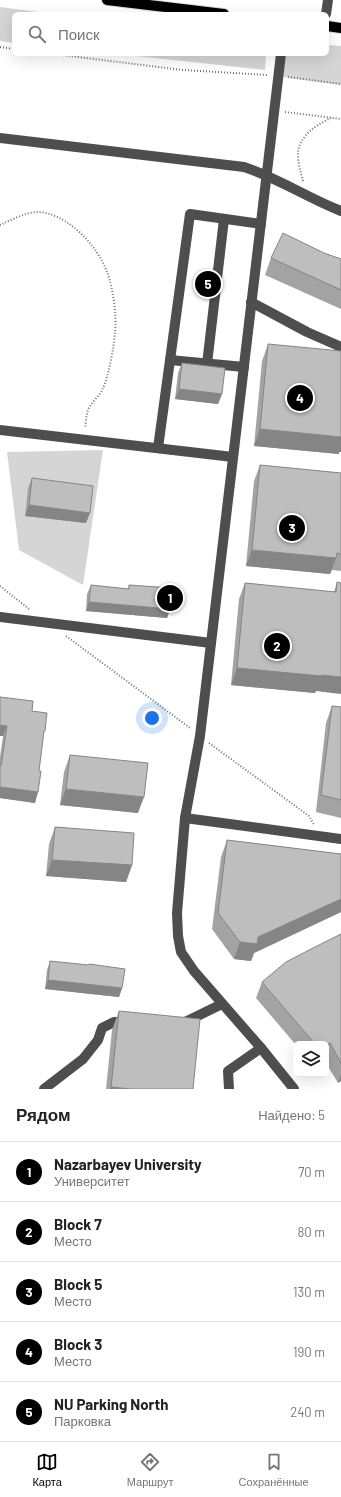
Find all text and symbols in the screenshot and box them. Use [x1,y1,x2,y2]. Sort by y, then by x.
search box [12,12,329,56]
icon: search [26,23,48,45]
text: Поиск [58,25,100,43]
pin: 5 [195,269,221,299]
pin: 4 [287,383,313,413]
pin: 3 [279,513,305,543]
pin: 1 [157,583,183,613]
pin: 2 [264,631,290,661]
your location [142,708,162,728]
map controls [293,1041,329,1077]
button: layers [293,1041,329,1077]
text: Рядом [16,1104,71,1124]
text: Найдено: 5 [258,1107,325,1123]
text: Nazarbayev University [54,1155,202,1173]
text: 1 [27,1164,31,1180]
text: 70 m [298,1164,325,1180]
text: Университет [54,1173,130,1189]
text: Block 7 [54,1215,102,1233]
text: 2 [25,1224,33,1240]
text: 80 m [298,1224,325,1240]
text: Место [54,1233,92,1249]
text: Block 5 [54,1275,102,1293]
text: 3 [25,1284,33,1300]
text: 130 m [293,1284,325,1300]
text: Место [54,1293,92,1309]
text: Block 3 [54,1335,102,1353]
text: 4 [25,1344,33,1360]
text: 190 m [293,1344,325,1360]
text: Место [54,1353,92,1369]
text: NU Parking North [54,1395,168,1413]
text: 5 [25,1404,33,1420]
text: 240 m [290,1404,325,1420]
text: Парковка [54,1413,111,1429]
tab: Карта [32,1451,62,1488]
tab: Маршрут [127,1451,174,1488]
tab: Сохранённые [239,1451,309,1488]

